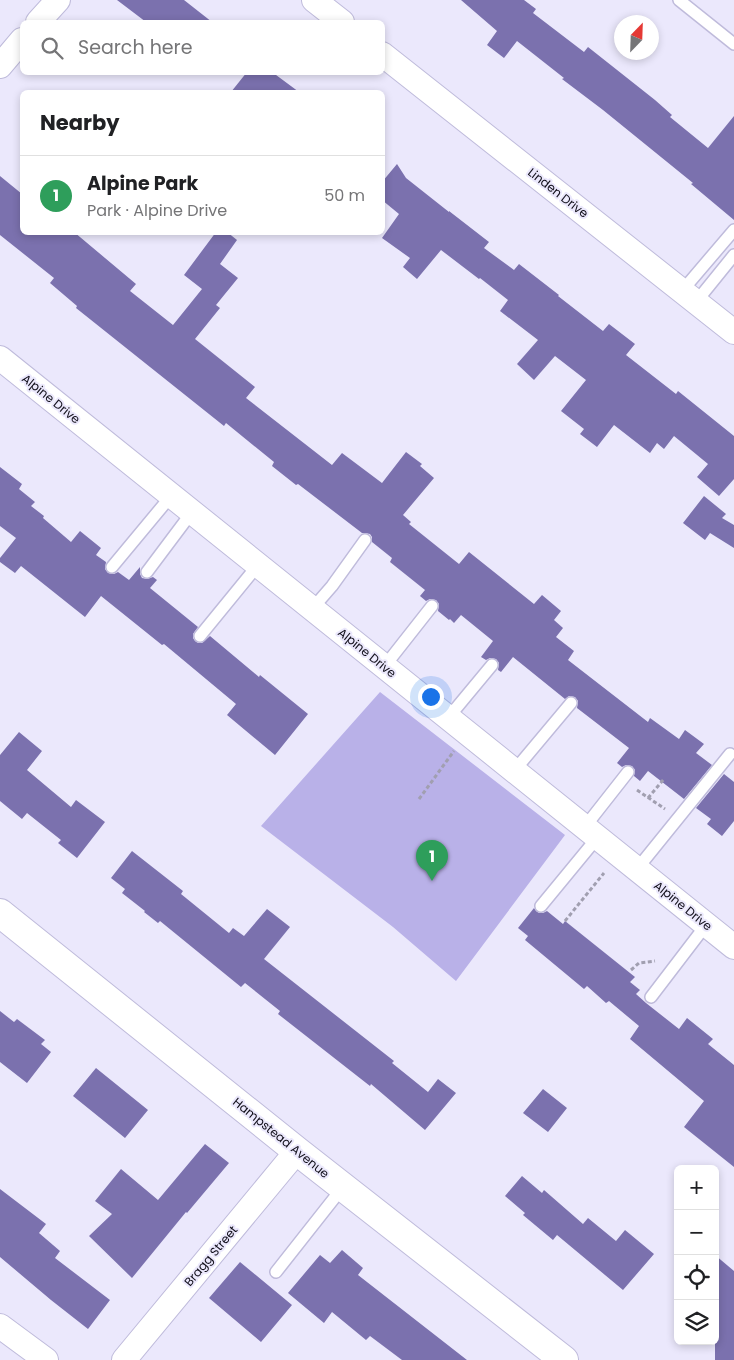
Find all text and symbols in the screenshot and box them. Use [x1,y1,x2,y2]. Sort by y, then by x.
north arrow [614,15,659,60]
search box [20,20,385,75]
icon: search [38,34,66,62]
text: Search here [78,34,192,61]
text: Nearby [40,108,120,137]
street label: Linden Drive [525,164,592,222]
text: Alpine Park [87,170,198,197]
text: 1 [53,184,59,207]
text: 50 m [324,184,365,207]
text: Park · Alpine Drive [87,199,227,222]
street label: Alpine Drive [19,370,84,427]
street label: Alpine Drive [335,624,400,681]
your location [418,684,444,710]
pin: 1 [416,840,448,881]
street label: Alpine Drive [651,877,716,934]
street label: Hampstead Avenue [230,1093,333,1182]
map controls [674,1165,719,1345]
button: + [674,1165,719,1210]
button: − [674,1210,719,1255]
street label: Bragg Street [180,1222,241,1290]
button: locate [674,1255,719,1300]
button: layers [674,1300,719,1345]

